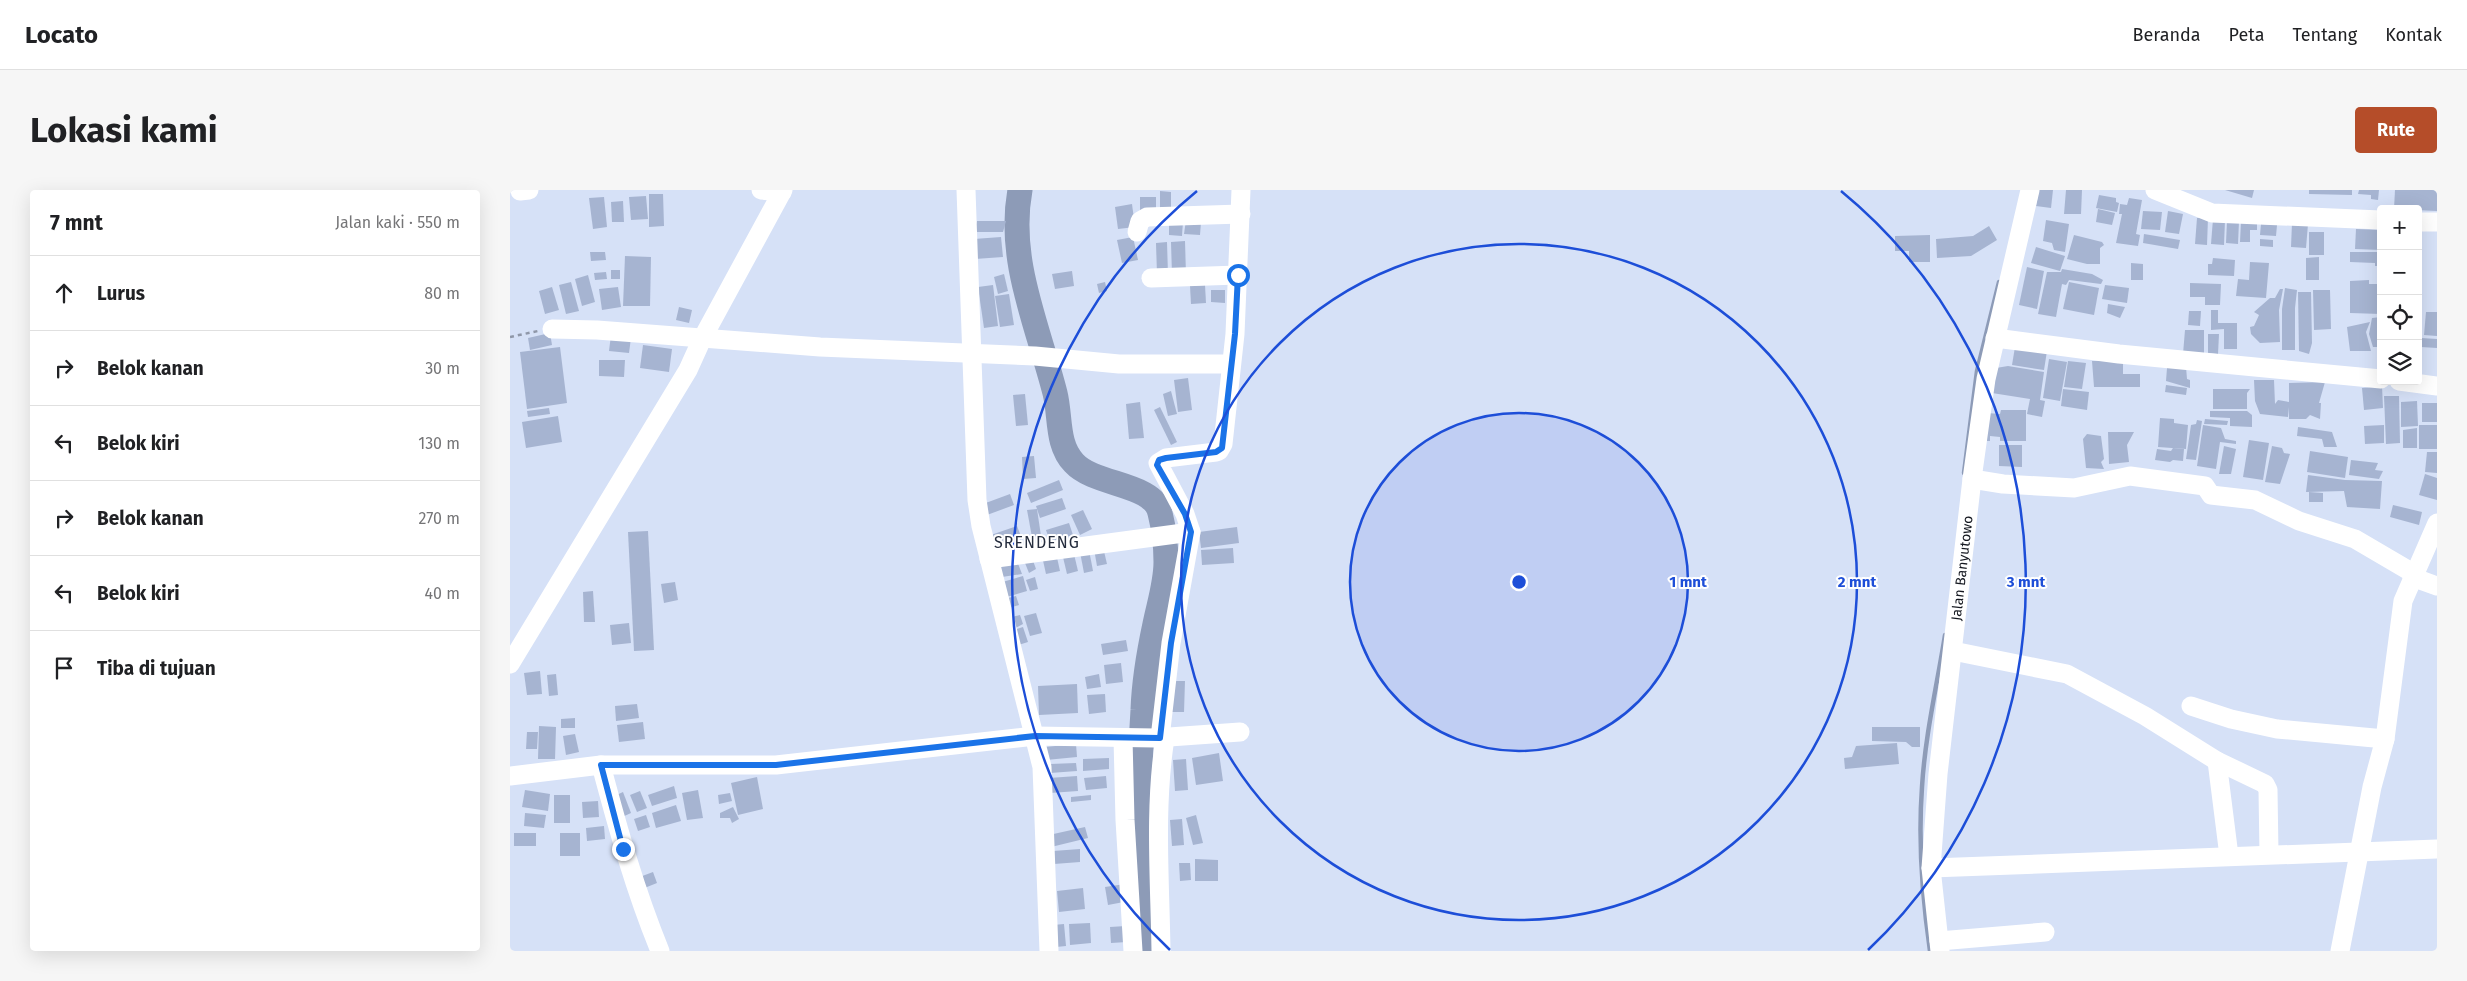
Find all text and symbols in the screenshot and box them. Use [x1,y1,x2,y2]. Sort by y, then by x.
text: Locato [25,21,98,49]
text: Beranda [2133,24,2201,46]
text: Peta [2229,24,2264,46]
text: Tentang [2292,24,2357,46]
text: Kontak [2385,24,2442,46]
button: Rute [2355,107,2437,153]
text: Lokasi kami [30,109,218,151]
map controls [2377,205,2422,385]
button: + [2377,205,2422,250]
text: 7 mnt [50,210,103,236]
text: Jalan kaki · 550 m [335,213,460,232]
button: − [2377,250,2422,295]
route start [1227,264,1250,287]
icon: ahead [50,279,78,307]
text: Lurus [97,282,145,305]
text: 80 m [424,284,460,303]
button: locate [2377,295,2422,340]
button: layers [2377,340,2422,385]
icon: right [50,354,78,382]
text: Belok kanan [97,357,204,380]
text: 30 m [425,359,460,378]
icon: left [50,429,78,457]
text: Belok kiri [97,432,180,455]
text: 130 m [418,434,460,453]
icon: right [50,504,78,532]
text: Belok kanan [97,507,204,530]
text: 270 m [418,509,460,528]
street label: Jalan Banyutowo [1947,515,1976,622]
district label: SRENDENG [994,533,1080,552]
centre of rings [1510,573,1528,591]
text: 1 mnt [1669,573,1707,591]
text: 2 mnt [1838,573,1876,591]
text: 3 mnt [2006,573,2045,591]
icon: left [50,579,78,607]
text: Belok kiri [97,582,180,605]
text: 40 m [425,584,460,603]
icon: arrive [50,654,78,682]
text: Tiba di tujuan [97,657,216,680]
route end [612,838,635,861]

